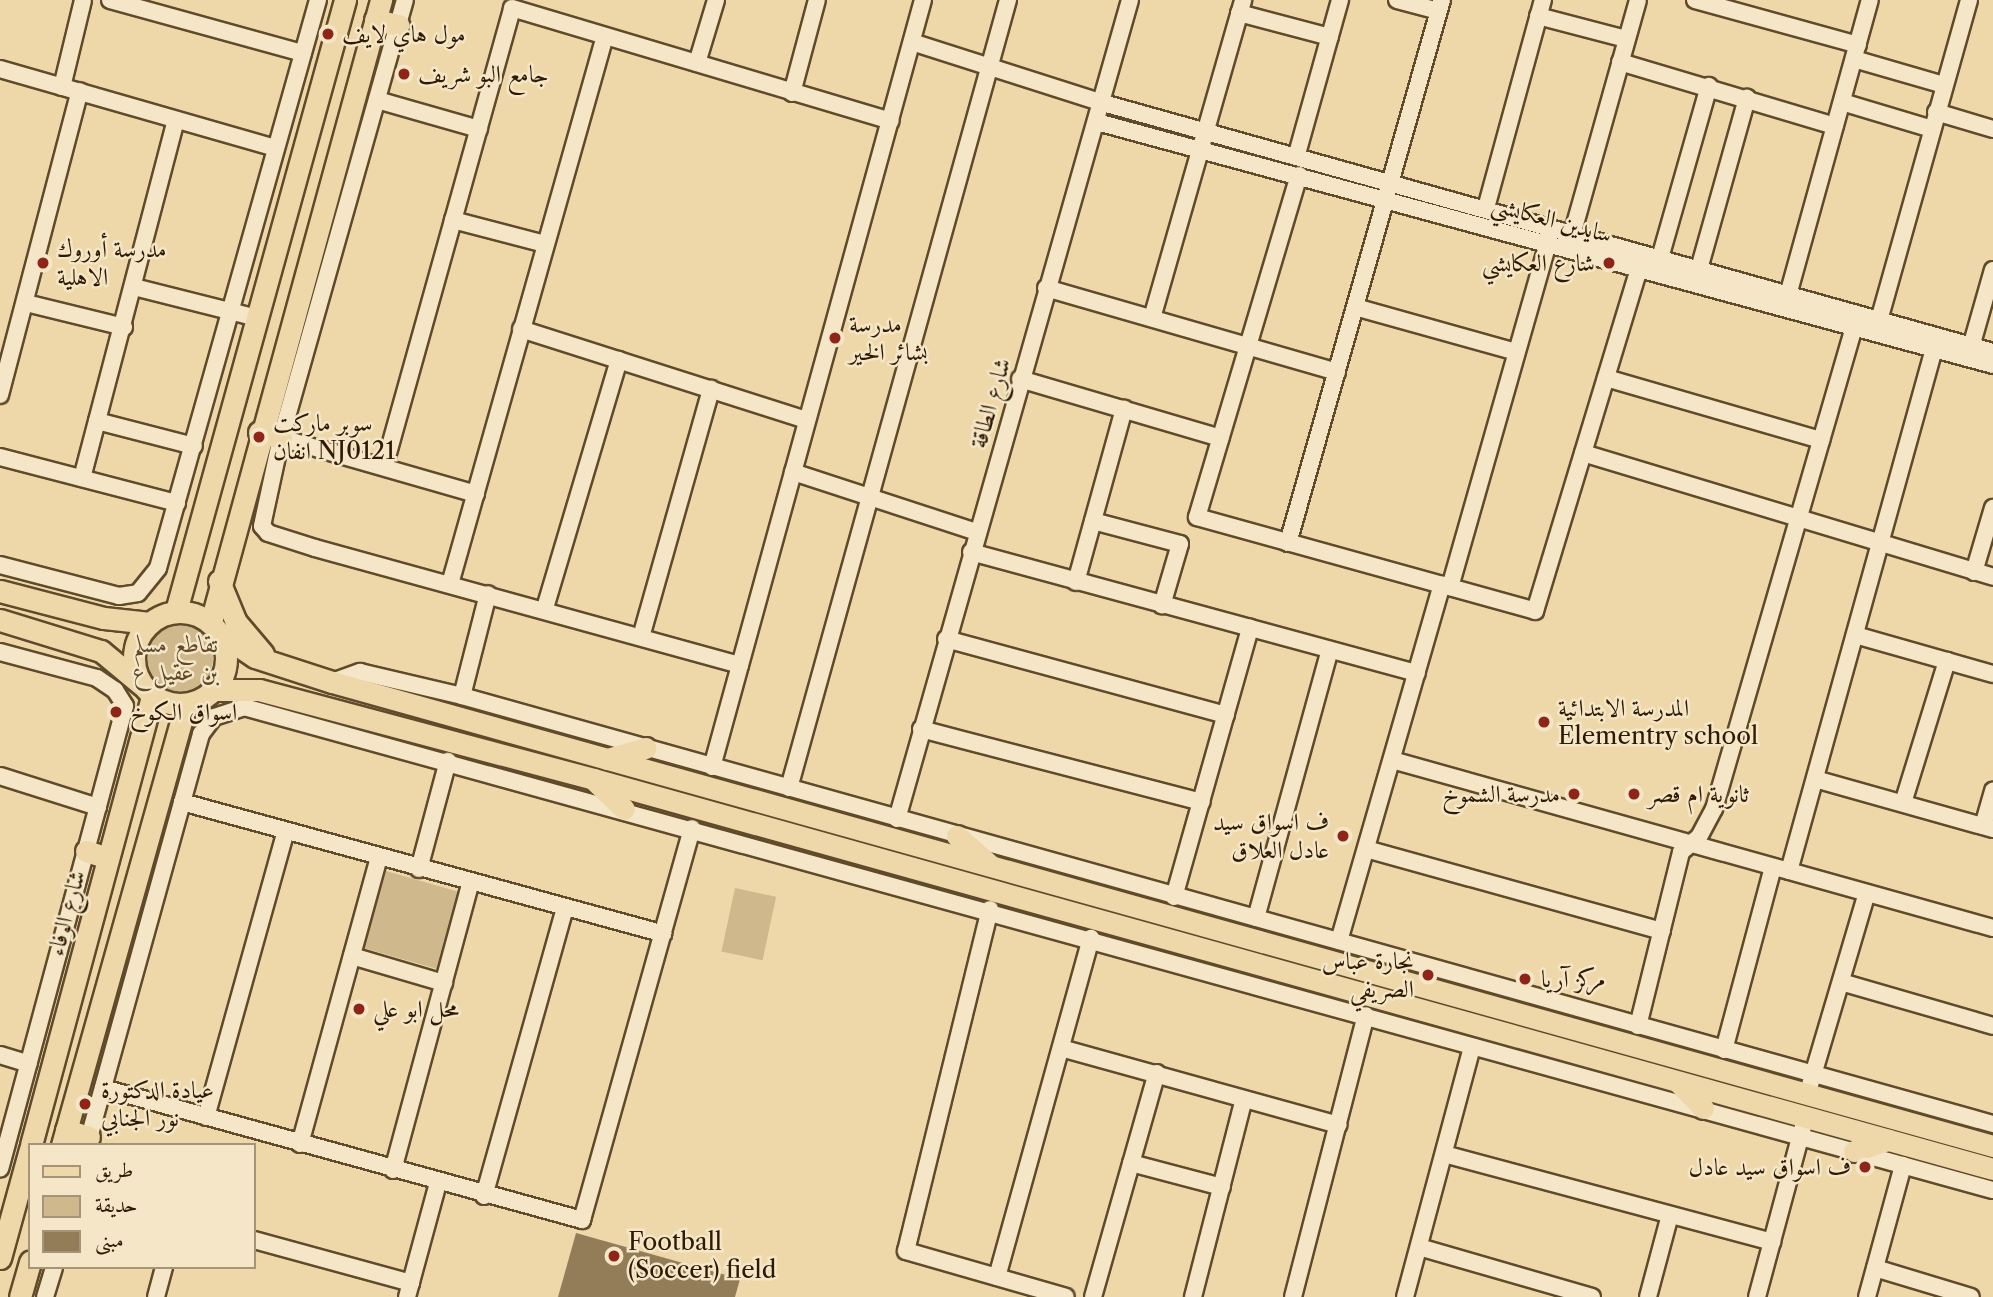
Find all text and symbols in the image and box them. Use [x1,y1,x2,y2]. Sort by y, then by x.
place label: مول هاي لايف [342,20,466,48]
marker: مول هاي لايف [320,26,336,42]
place label: جامع البو شريف [418,60,549,88]
marker: جامع البو شريف [396,66,412,82]
street label: سايدين العكايشي [1489,189,1615,249]
place label: مدرسة أوروك الاهلية [57,235,166,291]
place label: شارع العكايشي [1482,249,1595,277]
marker: مدرسة أوروك الاهلية [35,255,51,271]
marker: شارع العكايشي [1601,255,1617,271]
place label: مدرسة بشائر الخير [849,310,928,366]
marker: مدرسة بشائر الخير [827,330,843,346]
street label: شارع الطاقة [963,355,1017,451]
place label: سوبر ماركت انفان NJ0121 [273,409,395,465]
marker: سوبر ماركت انفان NJ0121 [251,429,267,445]
park label: تقاطع مسلم بن عقيل ع [133,630,219,686]
place label: المدرسة الابتدائية Elementry school [1558,694,1759,750]
place label: اسواق الكوخ [130,698,237,726]
marker: اسواق الكوخ [108,704,124,720]
marker: المدرسة الابتدائية Elementry school [1536,714,1552,730]
place label: مدرسة الشموخ [1442,780,1560,808]
place label: ثانوية ام قصر [1648,780,1749,808]
marker: مدرسة الشموخ [1566,786,1582,802]
marker: ثانوية ام قصر [1626,786,1642,802]
place label: ف اسواق سيد عادل العلاق [1213,808,1329,864]
marker: ف اسواق سيد عادل العلاق [1335,828,1351,844]
street label: شارع الوفاء [41,867,91,959]
place label: نجارة عباس الصريفي [1322,947,1414,1003]
place label: مركز آريا [1541,965,1606,993]
marker: نجارة عباس الصريفي [1420,967,1436,983]
marker: مركز آريا [1515,969,1535,989]
place label: محل ابو علي [373,995,459,1023]
marker: محل ابو علي [351,1001,367,1017]
place label: عيادة الدكتورة نور الجنابي [101,1076,214,1132]
marker: عيادة الدكتورة نور الجنابي [75,1094,95,1114]
legend [28,1143,256,1269]
place label: ف اسواق سيد عادل [1688,1153,1851,1181]
text: طريق [95,1157,133,1182]
marker: ف اسواق سيد عادل [1857,1159,1873,1175]
text: حديقة [95,1192,138,1217]
text: مبنى [95,1227,124,1252]
place label: Football (Soccer) field [628,1228,776,1284]
marker: Football (Soccer) field [606,1248,622,1264]

